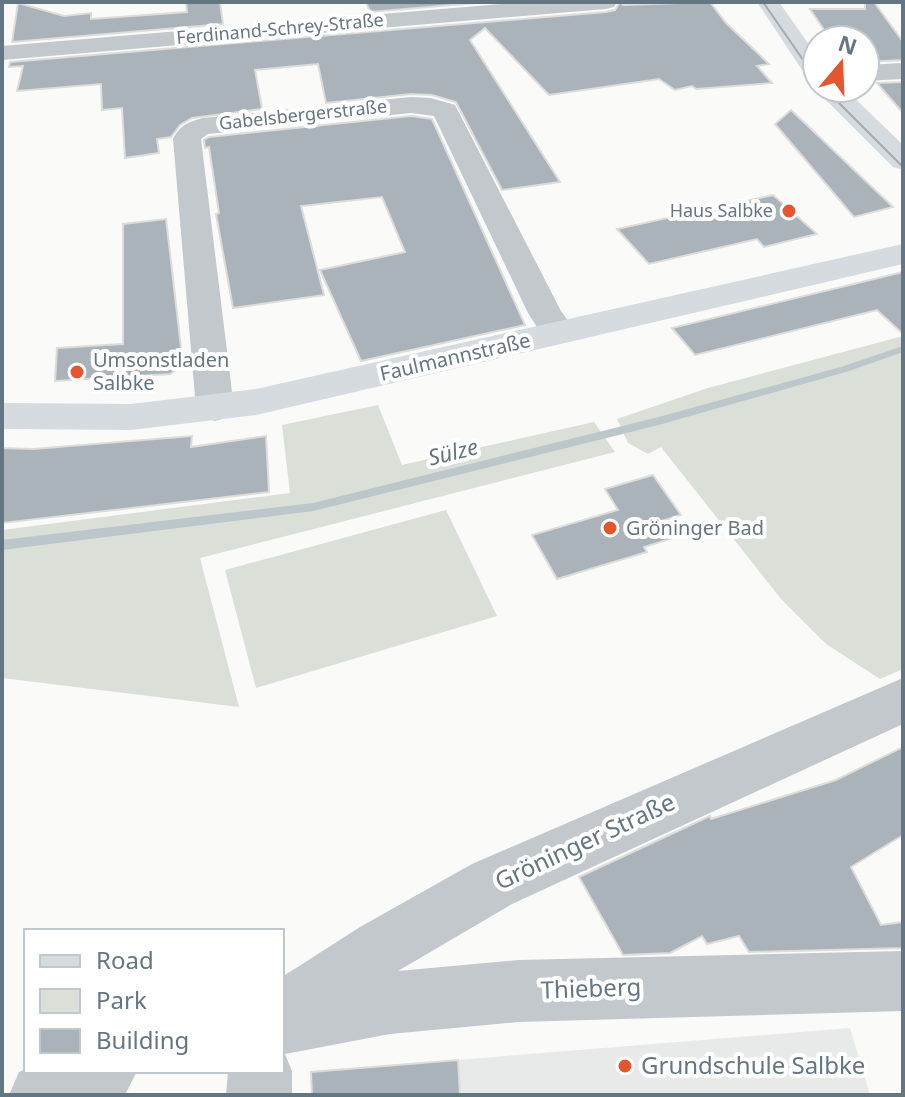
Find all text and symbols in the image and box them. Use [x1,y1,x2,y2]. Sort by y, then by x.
street label: Ferdinand-Schrey-Straße [175,7,385,49]
north arrow [801,24,881,104]
text: N [834,27,861,61]
street label: Gabelsbergerstraße [218,93,388,135]
place label: Haus Salbke [670,198,773,222]
marker: Haus Salbke [780,202,798,220]
street label: Faulmannstraße [377,326,533,387]
place label: Umsonstladen Salbke [93,346,229,396]
marker: Umsonstladen Salbke [68,363,86,381]
water label: Sülze [425,430,481,472]
place label: Gröninger Bad [626,514,764,541]
marker: Gröninger Bad [601,519,619,537]
street label: Gröninger Straße [489,784,680,897]
legend [24,929,284,1073]
text: Road [96,943,154,976]
street label: Thieberg [540,969,642,1006]
text: Park [96,983,147,1016]
text: Building [96,1023,189,1056]
place label: Grundschule Salbke [641,1048,865,1081]
marker: Grundschule Salbke [616,1057,634,1075]

